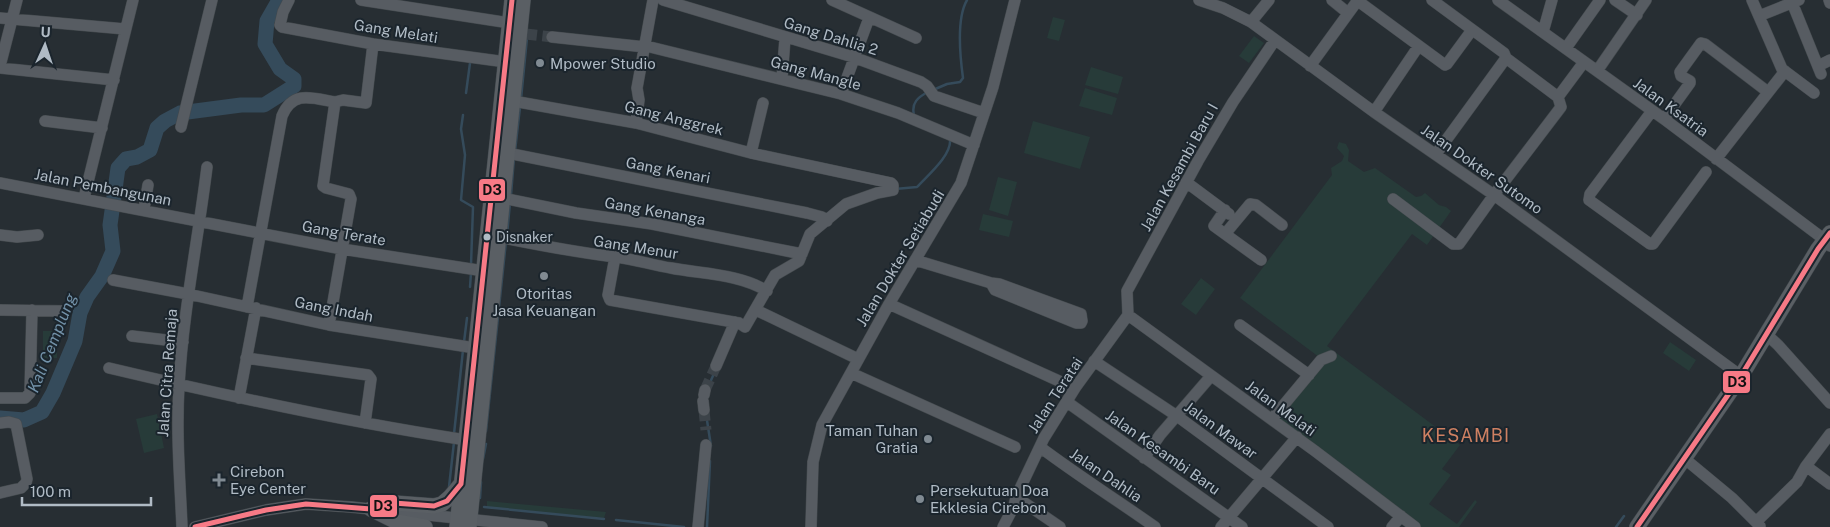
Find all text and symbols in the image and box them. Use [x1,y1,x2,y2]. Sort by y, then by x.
street label: Gang Dahlia 2 [782,14,880,58]
street label: Gang Melati [353,16,439,46]
north arrow [20,20,70,70]
text: U [40,24,51,40]
street label: Gang Mangle [769,53,863,93]
place label: Mpower Studio [550,55,656,72]
marker: Mpower Studio [534,57,546,69]
street label: Jalan Ksatria [1630,74,1712,140]
street label: Gang Anggrek [623,97,725,139]
street label: Jalan Kesambi Baru I [1137,100,1221,234]
street label: Jalan Dokter Sutomo [1418,121,1546,217]
street label: Gang Kenari [624,153,712,187]
street label: Jalan Pembangunan [33,165,173,209]
line badge: D3 [478,178,506,202]
text: D3 [482,182,502,198]
street label: Jalan Dokter Setiabudi [852,187,948,329]
street label: Gang Kenanga [603,194,707,228]
street label: Gang Terate [301,217,387,249]
place label: Disnaker [496,229,553,245]
marker: Disnaker [482,232,492,242]
street label: Gang Menur [592,232,680,262]
marker: Otoritas Jasa Keuangan [538,270,550,282]
place label: Otoritas Jasa Keuangan [492,285,596,319]
water label: Kali Cemplung [23,290,81,395]
street label: Gang Indah [293,293,375,325]
street label: Jalan Citra Remaja [154,308,180,438]
street label: Jalan Teratai [1024,354,1086,436]
line badge: D3 [1722,370,1751,394]
text: D3 [1727,374,1747,390]
street label: Jalan Melati [1242,377,1320,439]
street label: Jalan Mawar [1181,398,1261,462]
street label: Jalan Kesambi Baru [1103,406,1223,498]
place label: Taman Tuhan Gratia [826,422,918,456]
district label: KESAMBI [1422,425,1510,446]
marker: Taman Tuhan Gratia [922,433,934,445]
street label: Jalan Dahlia [1067,445,1145,505]
place label: Cirebon Eye Center [230,463,306,497]
marker: Cirebon Eye Center [212,473,226,487]
scale bar [22,474,151,506]
place label: Persekutuan Doa Ekklesia Cirebon [930,482,1049,516]
text: 100 m [30,483,71,500]
marker: Persekutuan Doa Ekklesia Cirebon [914,493,926,505]
line badge: D3 [369,494,398,518]
text: D3 [373,498,393,514]

